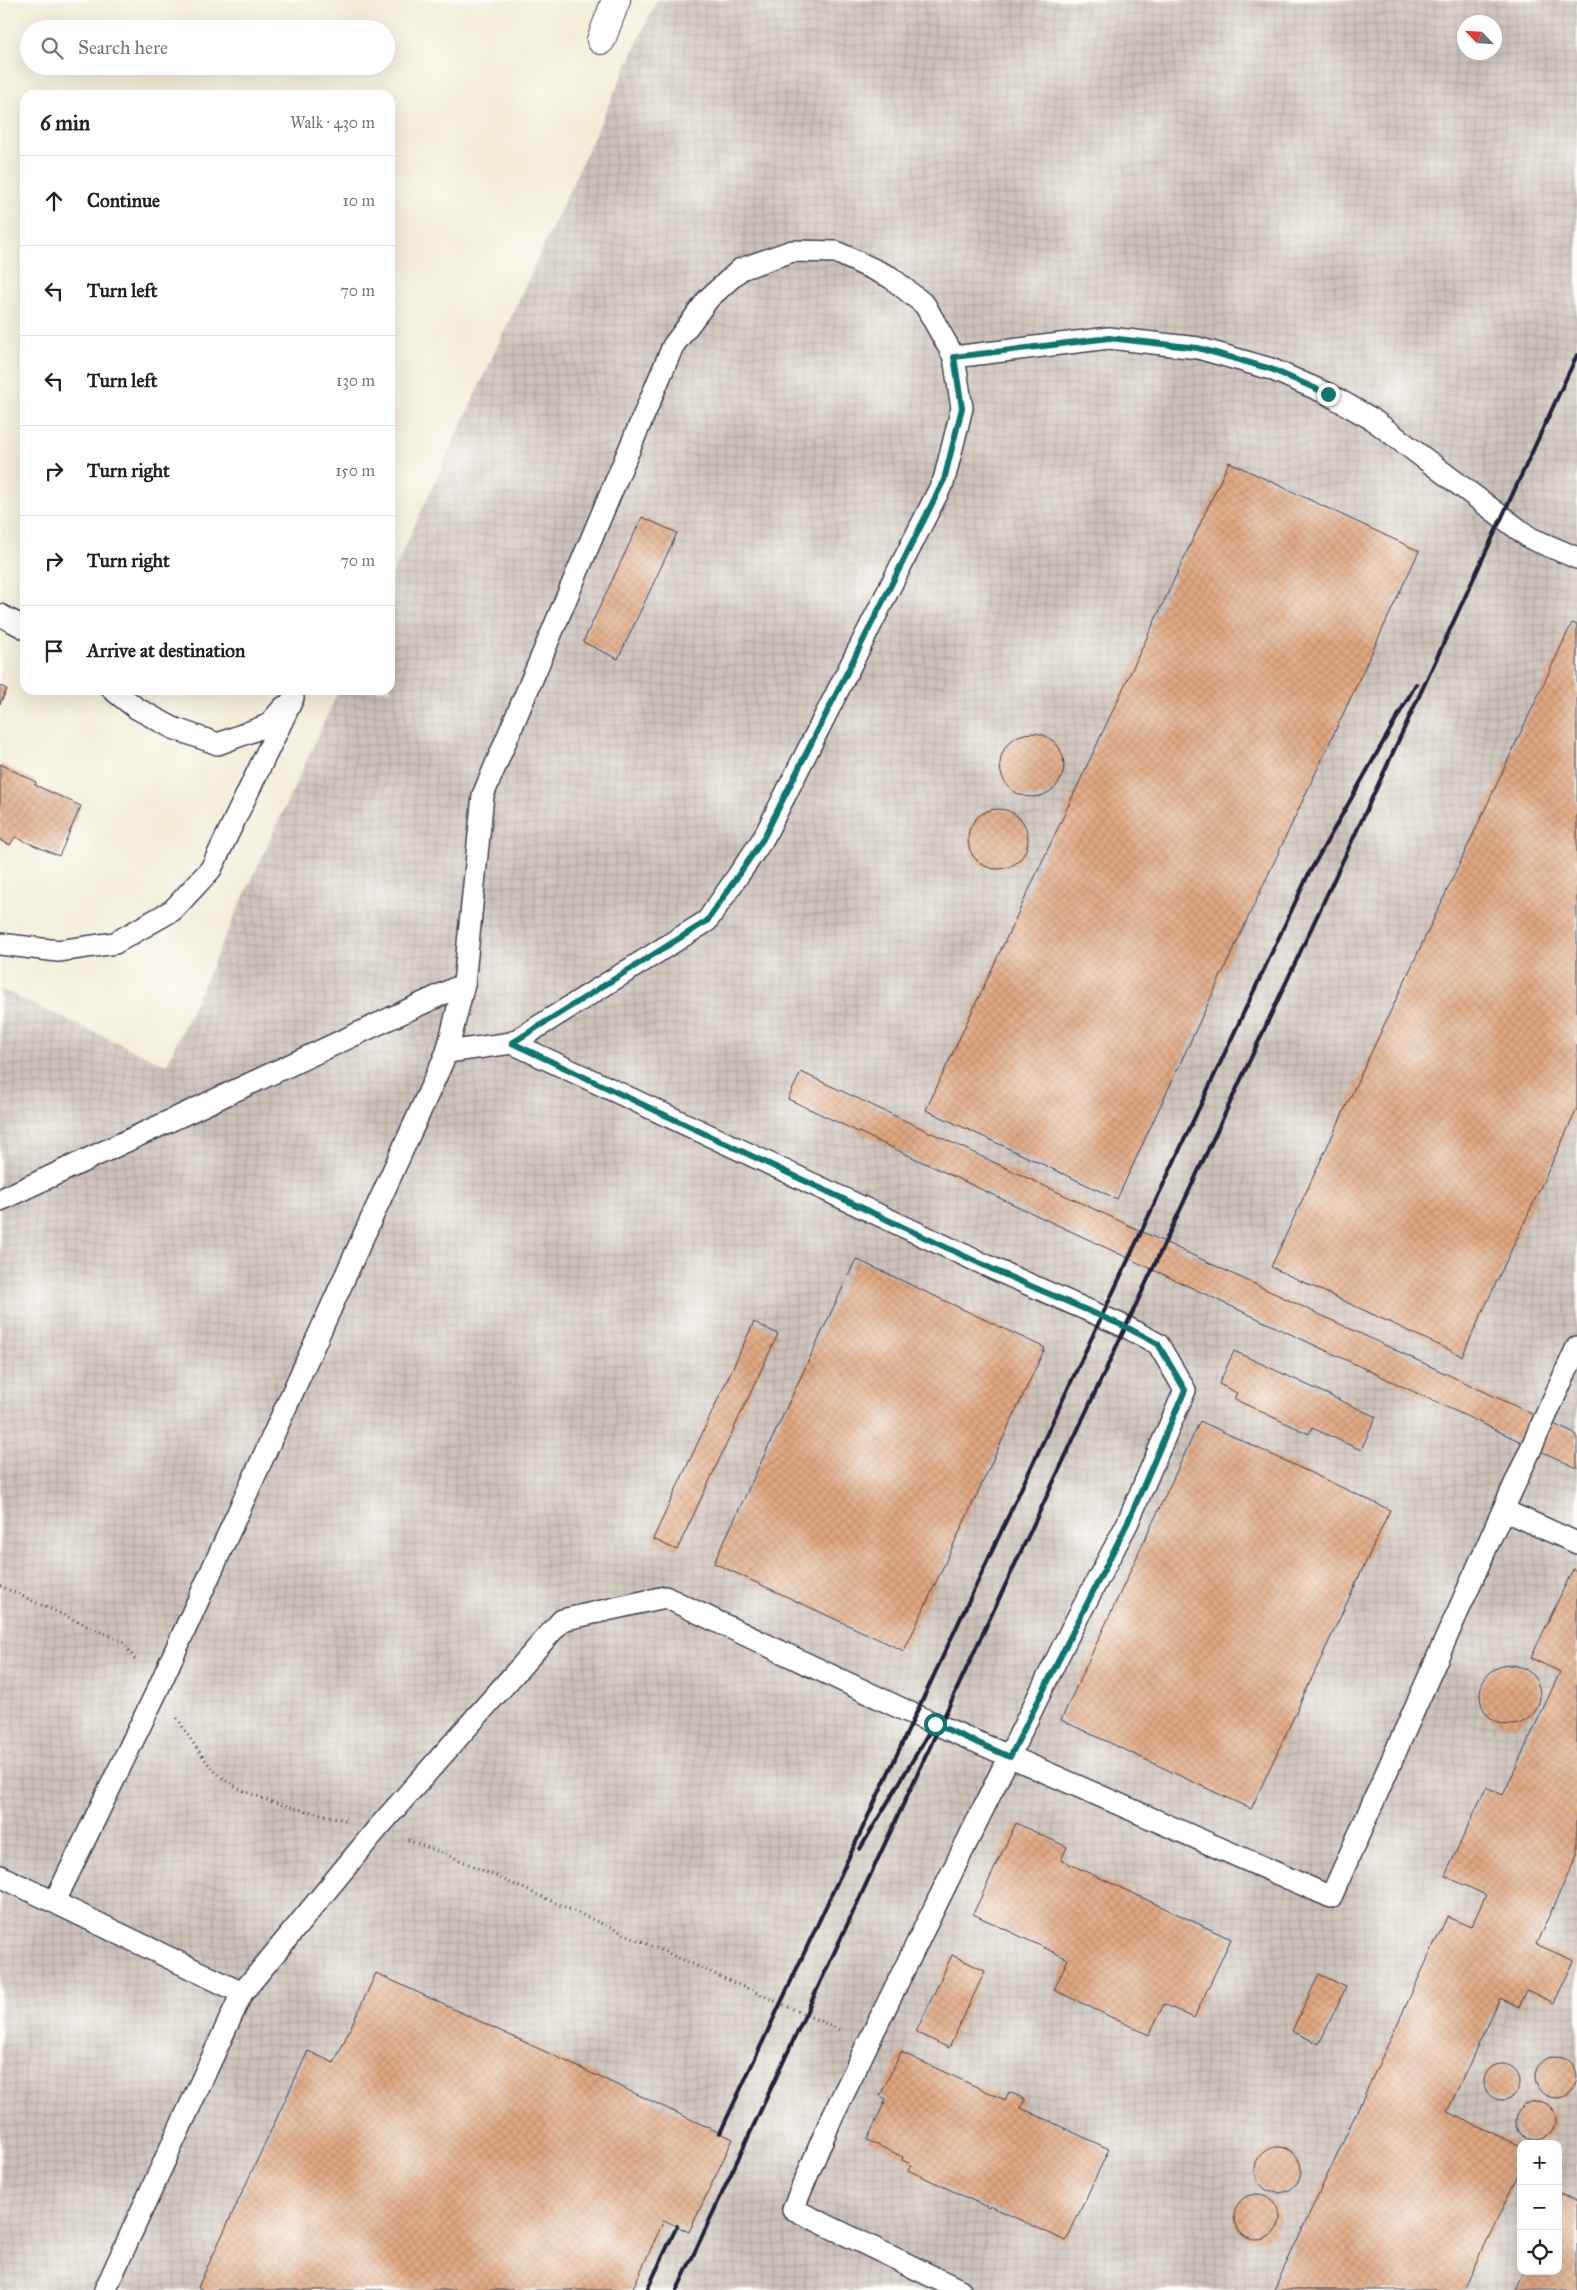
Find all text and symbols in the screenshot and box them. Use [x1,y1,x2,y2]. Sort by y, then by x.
north arrow [1457,15,1502,60]
search box [20,20,395,75]
icon: search [38,34,66,62]
text: Search here [78,36,168,59]
text: 6 min [40,110,90,136]
text: Walk · 430 m [290,113,375,132]
icon: ahead [40,187,68,215]
text: Continue [87,189,160,212]
text: 10 m [343,191,375,210]
icon: left [40,277,68,305]
text: Turn left [87,279,157,302]
text: 70 m [340,281,375,300]
icon: left [40,367,68,395]
text: Turn left [87,369,157,392]
text: 130 m [336,371,375,390]
route end [1317,383,1340,406]
icon: right [40,457,68,485]
text: Turn right [87,459,170,482]
text: 150 m [335,461,375,480]
icon: right [40,547,68,575]
text: Turn right [87,549,170,572]
text: 70 m [340,551,375,570]
icon: arrive [40,637,68,665]
text: Arrive at destination [87,639,245,662]
route start [924,1713,947,1736]
map controls [1517,2140,1562,2275]
button: + [1517,2140,1562,2185]
button: − [1517,2185,1562,2230]
button: locate [1517,2230,1562,2275]

